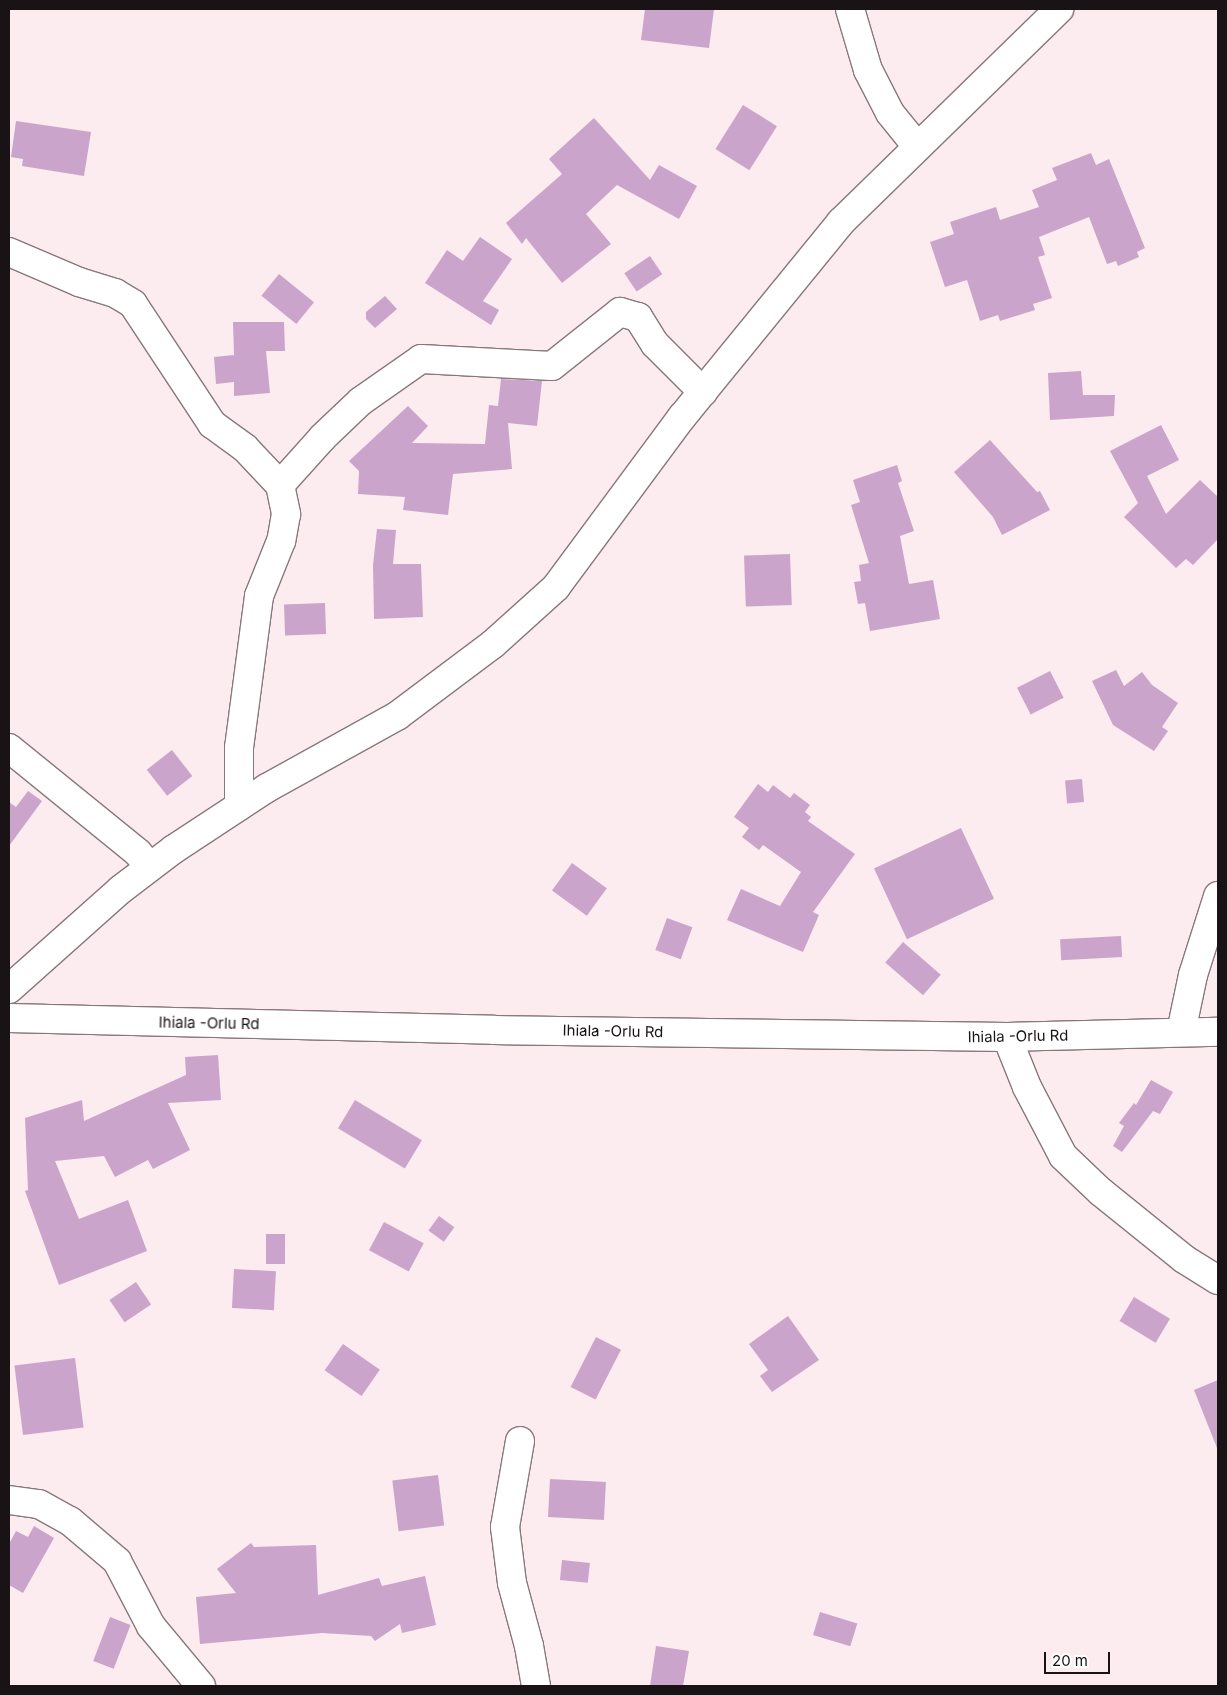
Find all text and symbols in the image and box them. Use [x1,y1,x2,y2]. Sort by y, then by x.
street label: Ihiala -Orlu Rd [158,1013,260,1033]
street label: Ihiala -Orlu Rd [562,1021,664,1041]
street label: Ihiala -Orlu Rd [967,1026,1069,1046]
scale bar [1047,1642,1113,1674]
text: 20 m [1052,1651,1088,1670]

